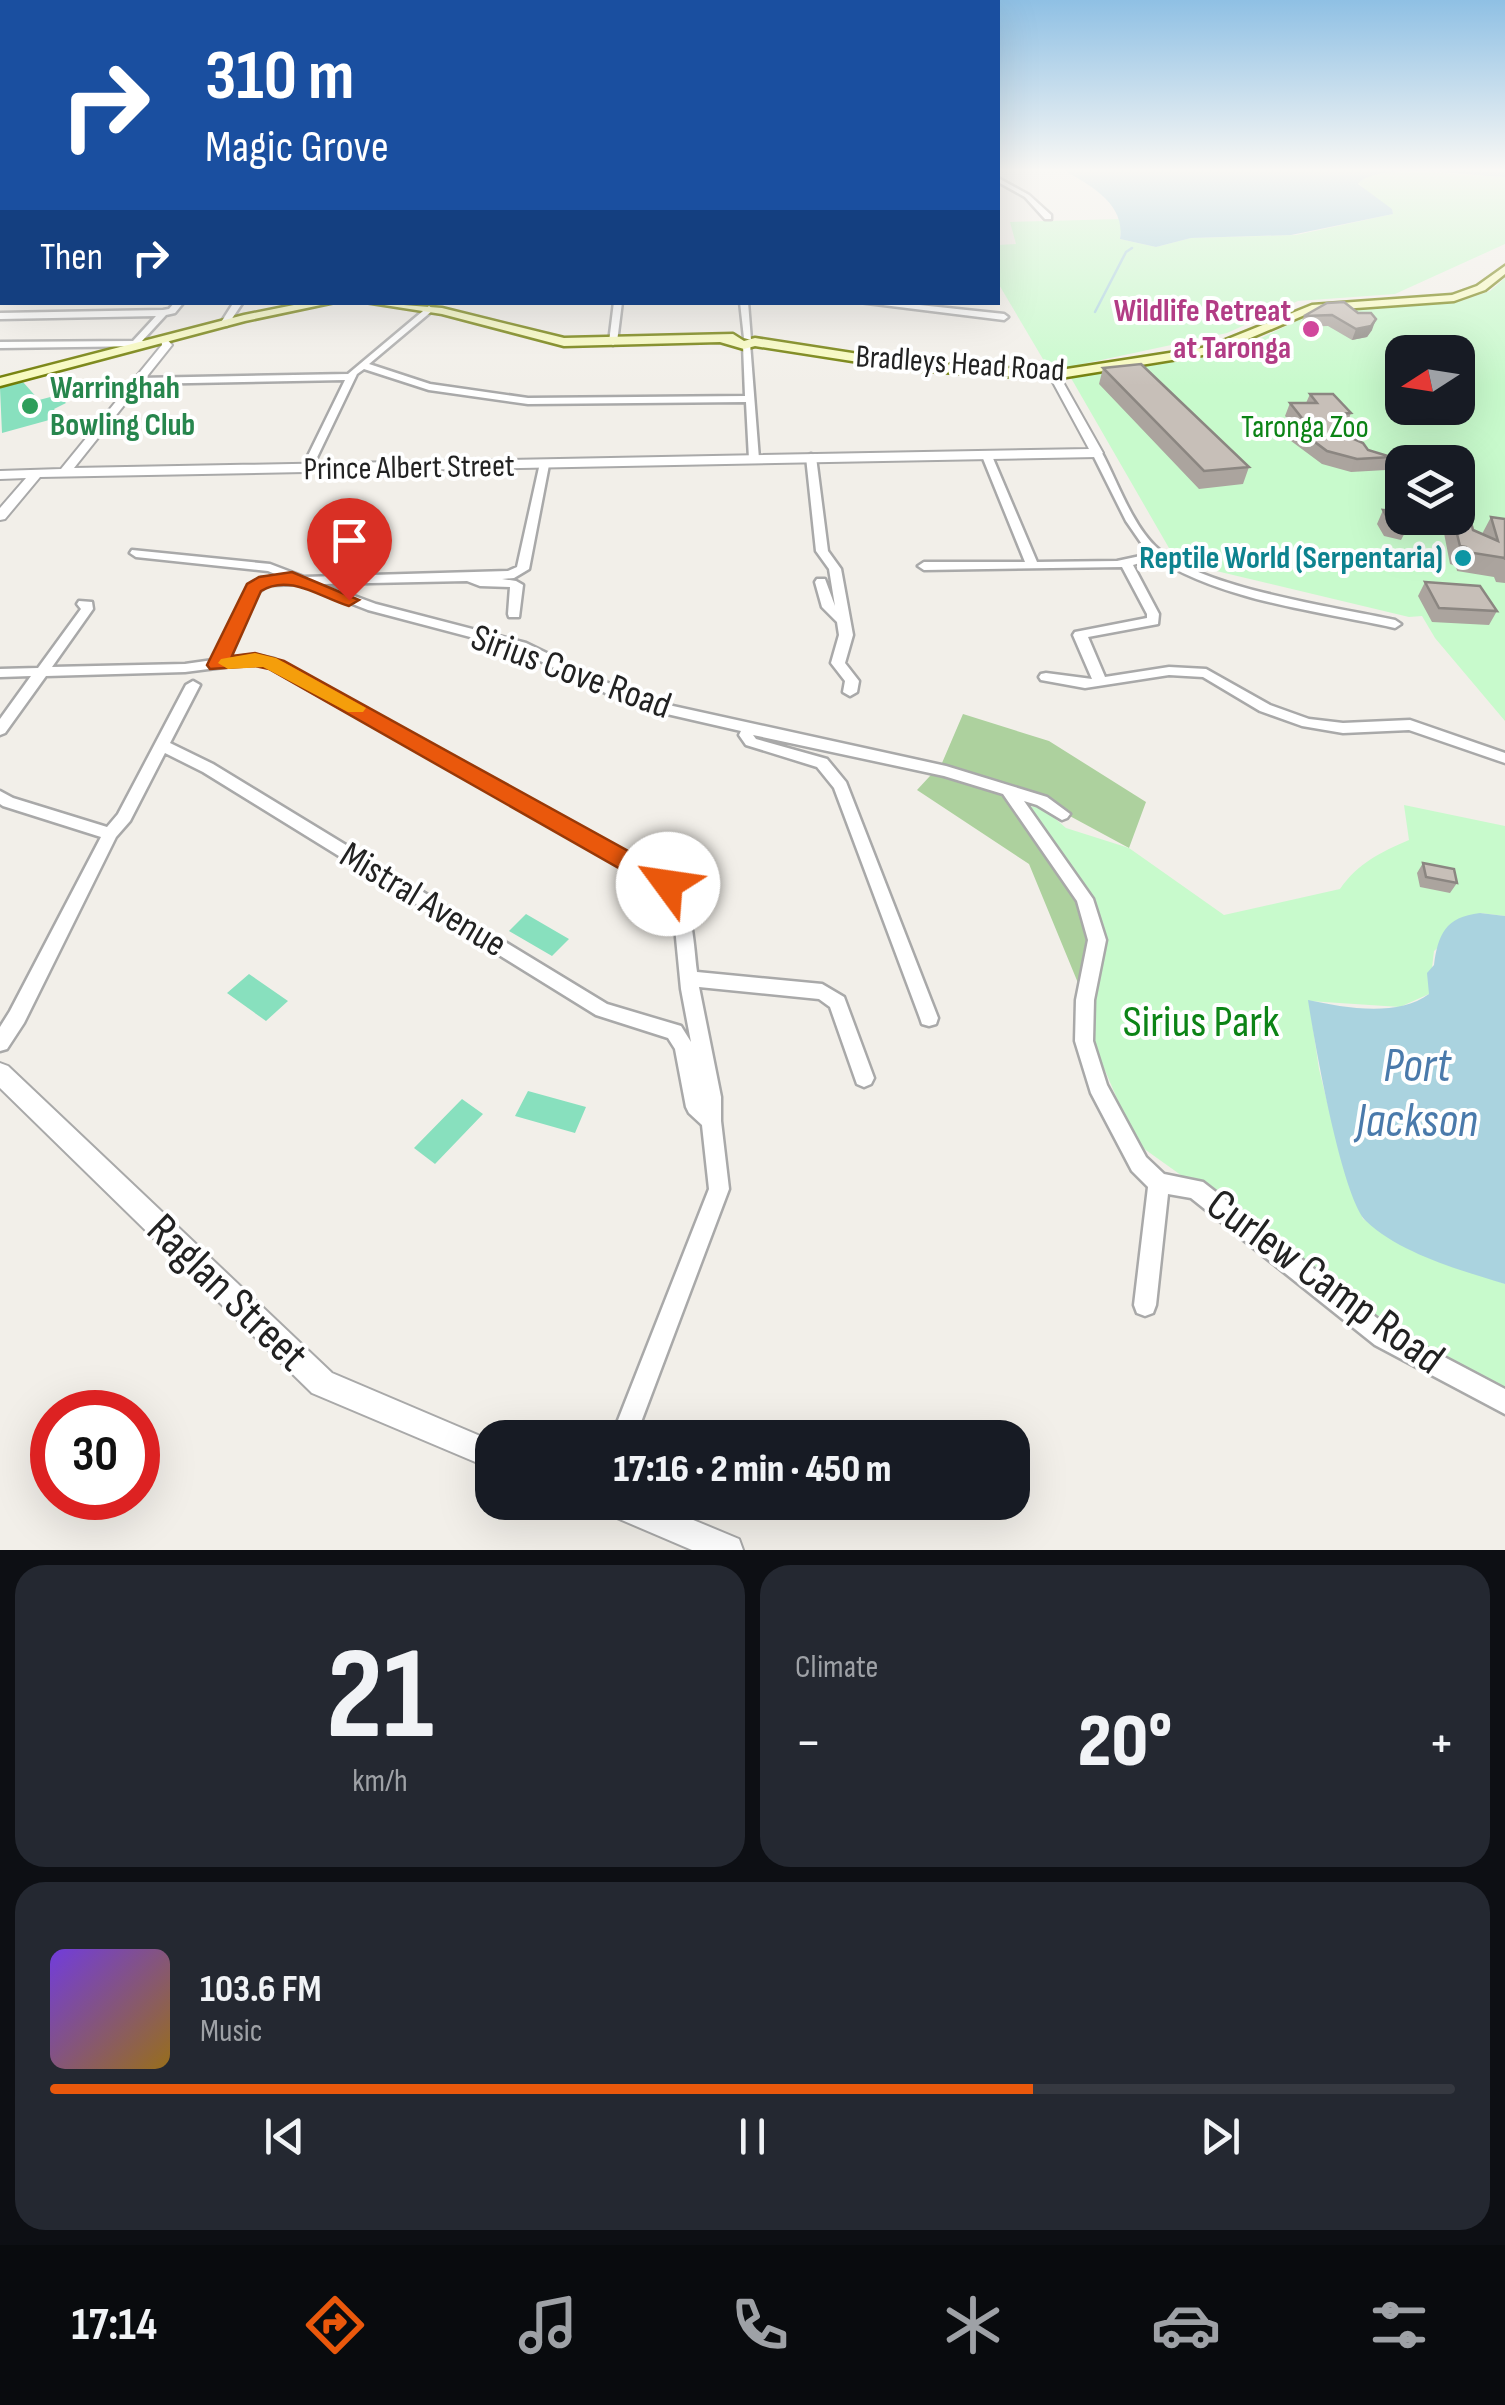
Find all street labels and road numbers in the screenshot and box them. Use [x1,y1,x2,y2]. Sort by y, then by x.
street label: Bradleys Head Road [854,337,1066,391]
street label: Prince Albert Street [303,447,515,489]
street label: Sirius Cove Road [465,615,677,729]
street label: Mistral Avenue [332,833,514,967]
street label: Curlew Camp Road [1196,1177,1454,1387]
street label: Raglan Street [135,1203,319,1383]

